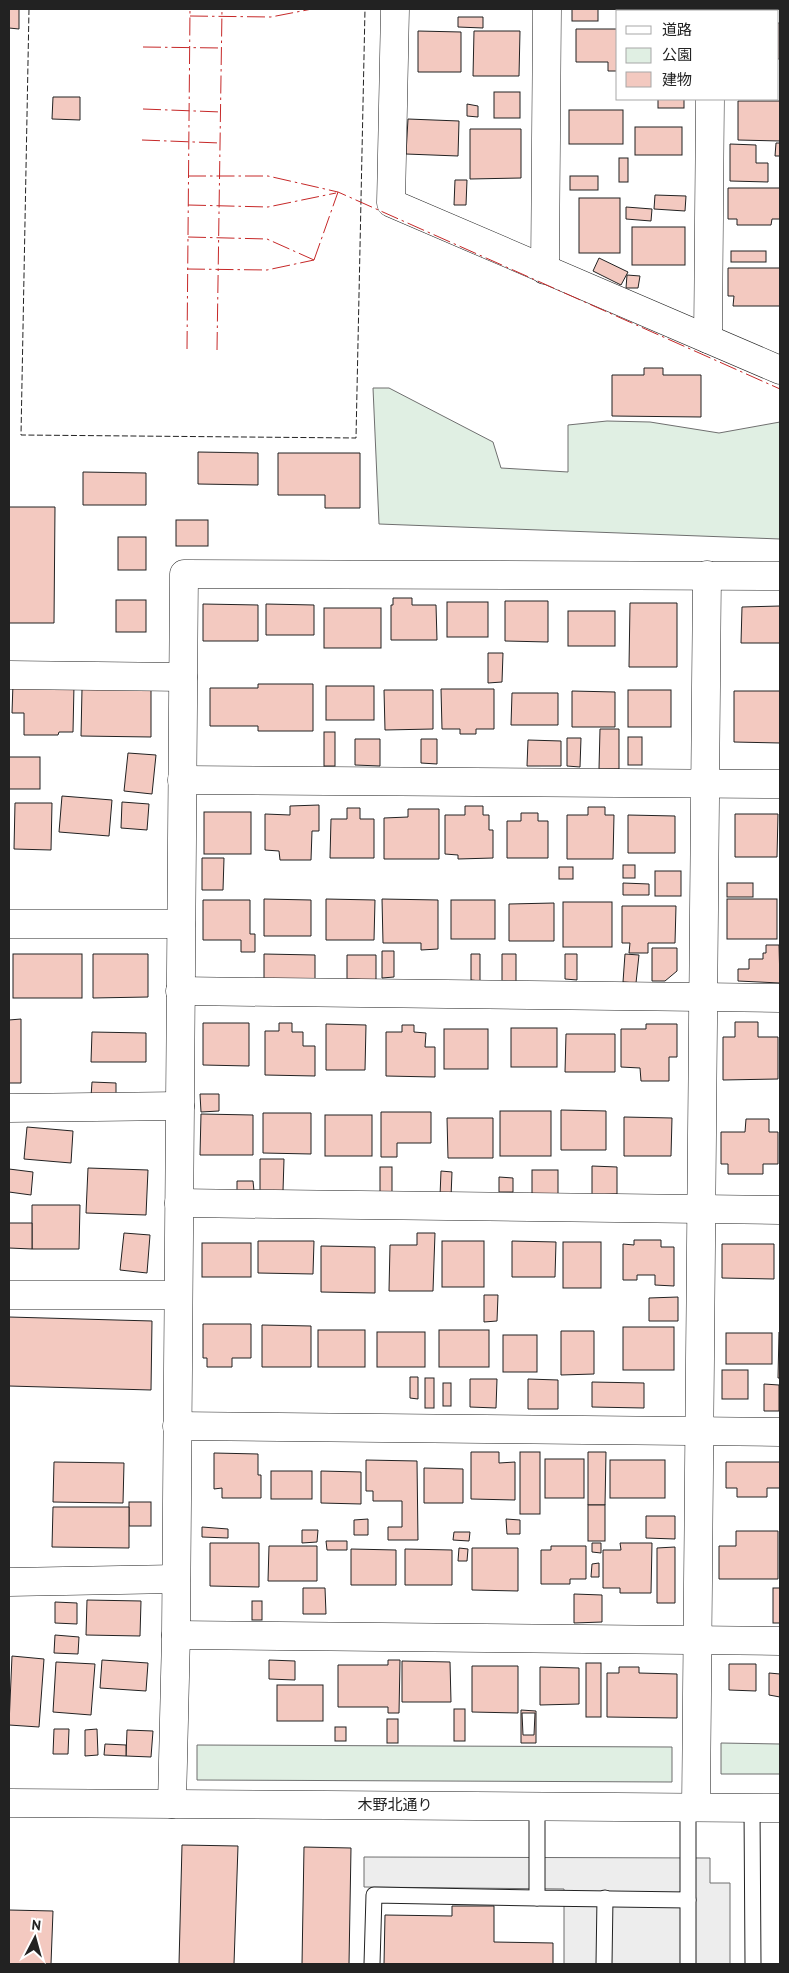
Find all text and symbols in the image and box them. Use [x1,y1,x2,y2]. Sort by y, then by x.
legend [616,10,779,100]
text: 道路 [662,20,692,39]
text: 公園 [662,45,692,64]
text: 建物 [662,70,692,89]
street label: 木野北通り [357,1795,433,1814]
north arrow [10,1913,60,1963]
text: N [31,1916,42,1935]

